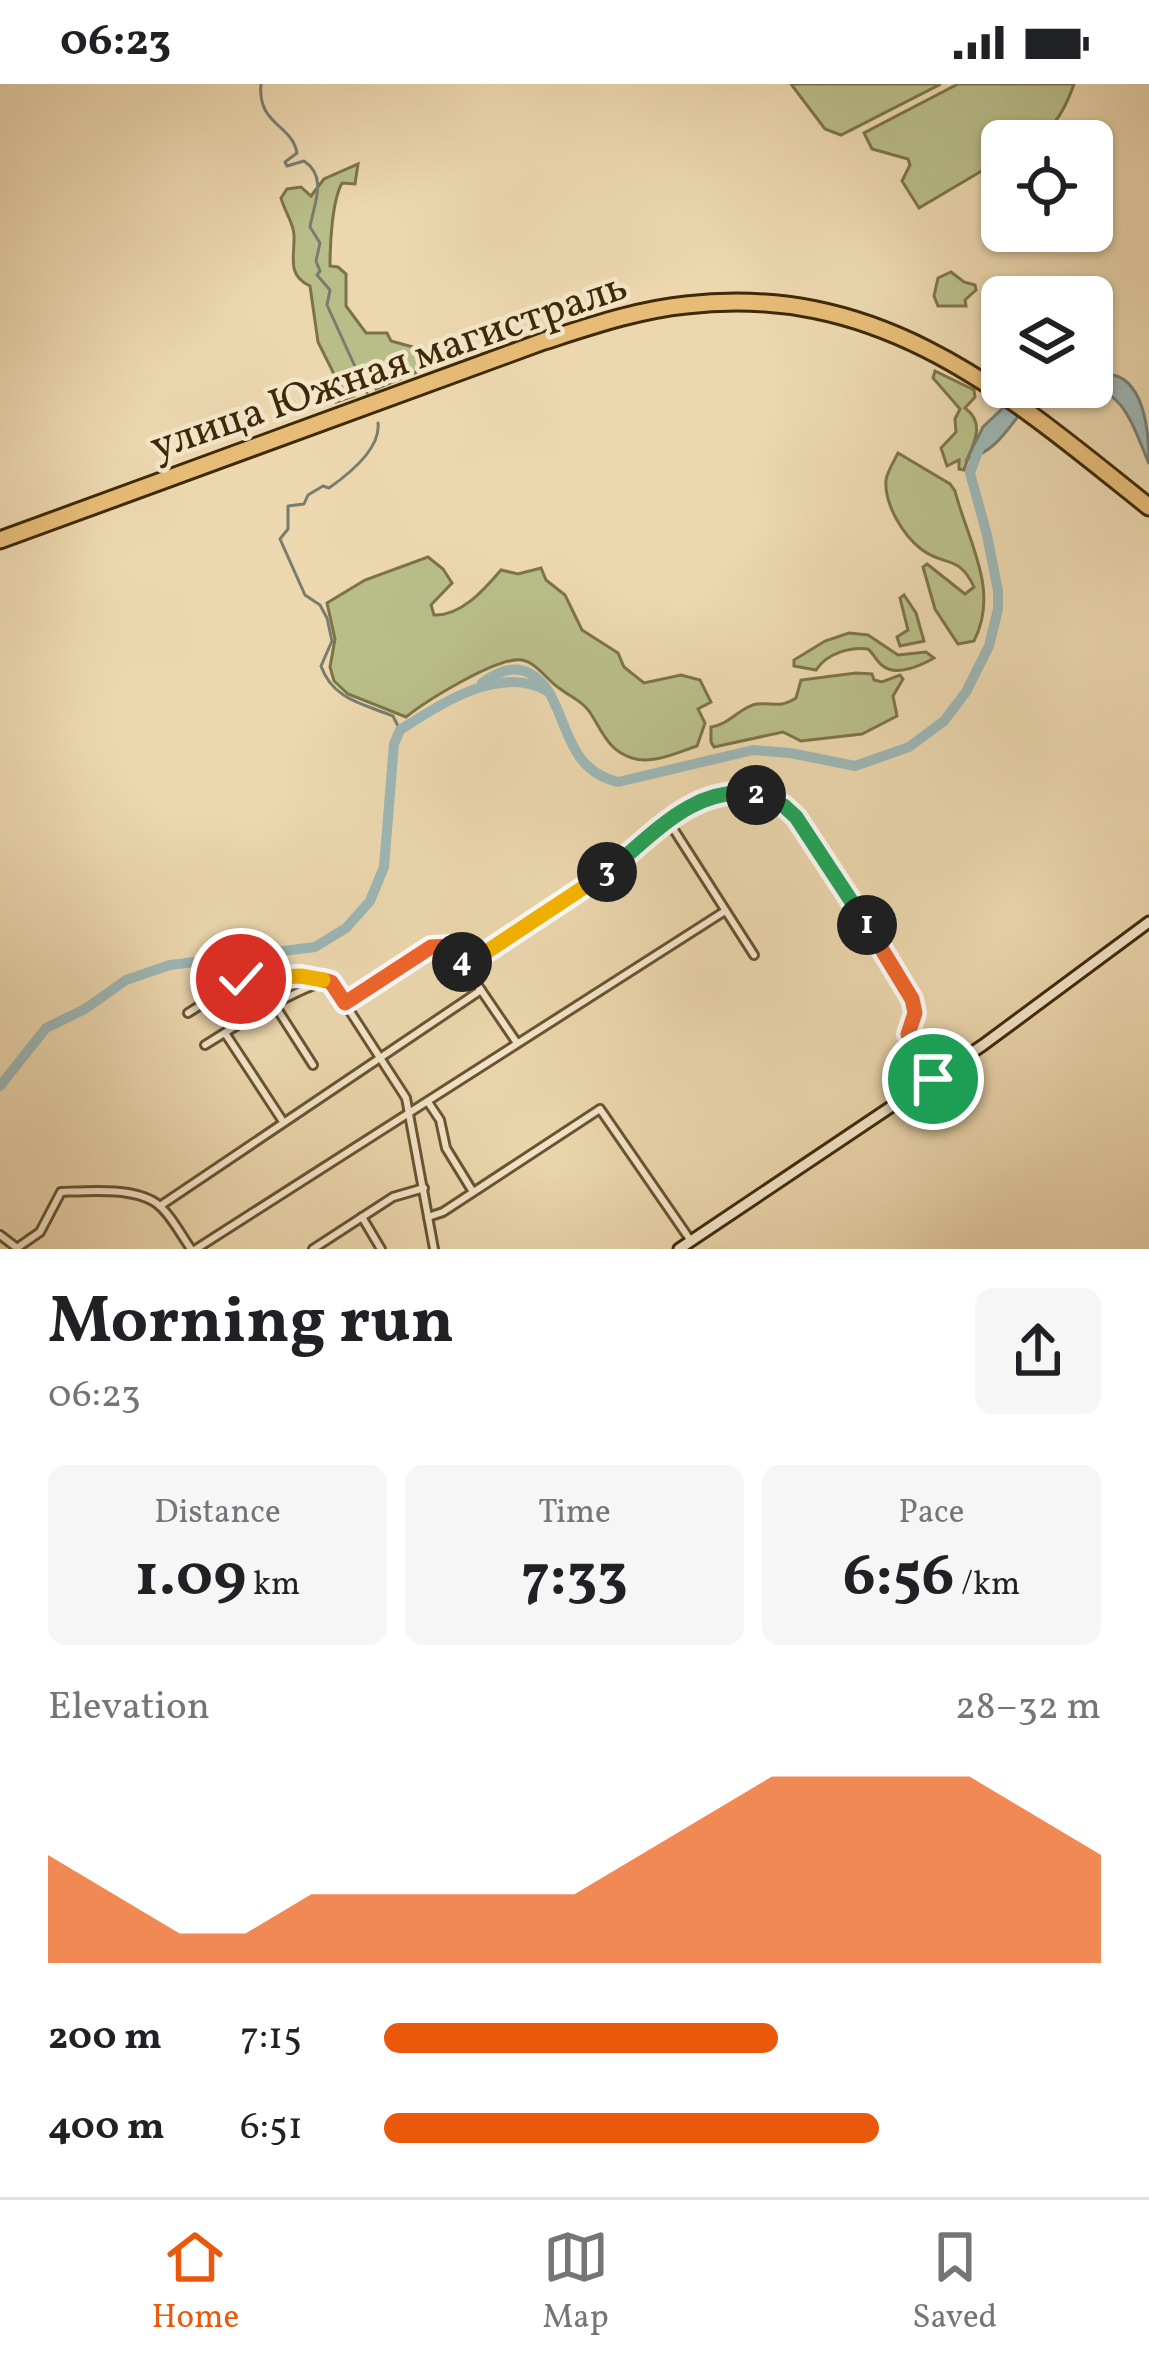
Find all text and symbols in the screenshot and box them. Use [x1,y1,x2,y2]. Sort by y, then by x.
text: 06:23 [60,11,171,74]
map controls [981,120,1113,408]
button: locate [981,120,1113,252]
street label: улица Южная магистраль [143,259,636,478]
button: layers [981,276,1113,408]
pin: 2 [726,765,786,825]
text: 2 [747,772,765,818]
pin: 3 [577,842,637,902]
text: 3 [599,849,615,895]
pin: 1 [837,895,897,955]
text: 1 [860,902,874,948]
pin [190,928,292,1030]
pin: 4 [432,932,492,992]
text: 4 [452,939,472,985]
icon: check [208,946,274,1012]
pin [882,1028,984,1130]
icon: arrive [900,1046,966,1112]
text: Morning run [48,1278,454,1370]
button: share [975,1288,1101,1414]
text: 06:23 [48,1369,141,1423]
text: Distance [154,1491,281,1537]
text: Time [538,1491,611,1537]
text: Pace [899,1491,965,1537]
text: 1.09 [135,1537,246,1620]
text: 7:33 [521,1537,628,1620]
text: 6:56 [843,1537,954,1620]
text: km [246,1563,300,1609]
text: /km [954,1563,1020,1609]
text: Elevation [48,1681,210,1735]
text: 28–32 m [955,1681,1101,1735]
text: 200 m [48,2011,162,2065]
text: 7:15 [240,2011,302,2065]
text: 400 m [48,2101,165,2155]
text: 6:51 [240,2101,303,2155]
tab: Home [152,2224,239,2342]
tab: Map [543,2224,609,2342]
tab: Saved [912,2224,997,2342]

